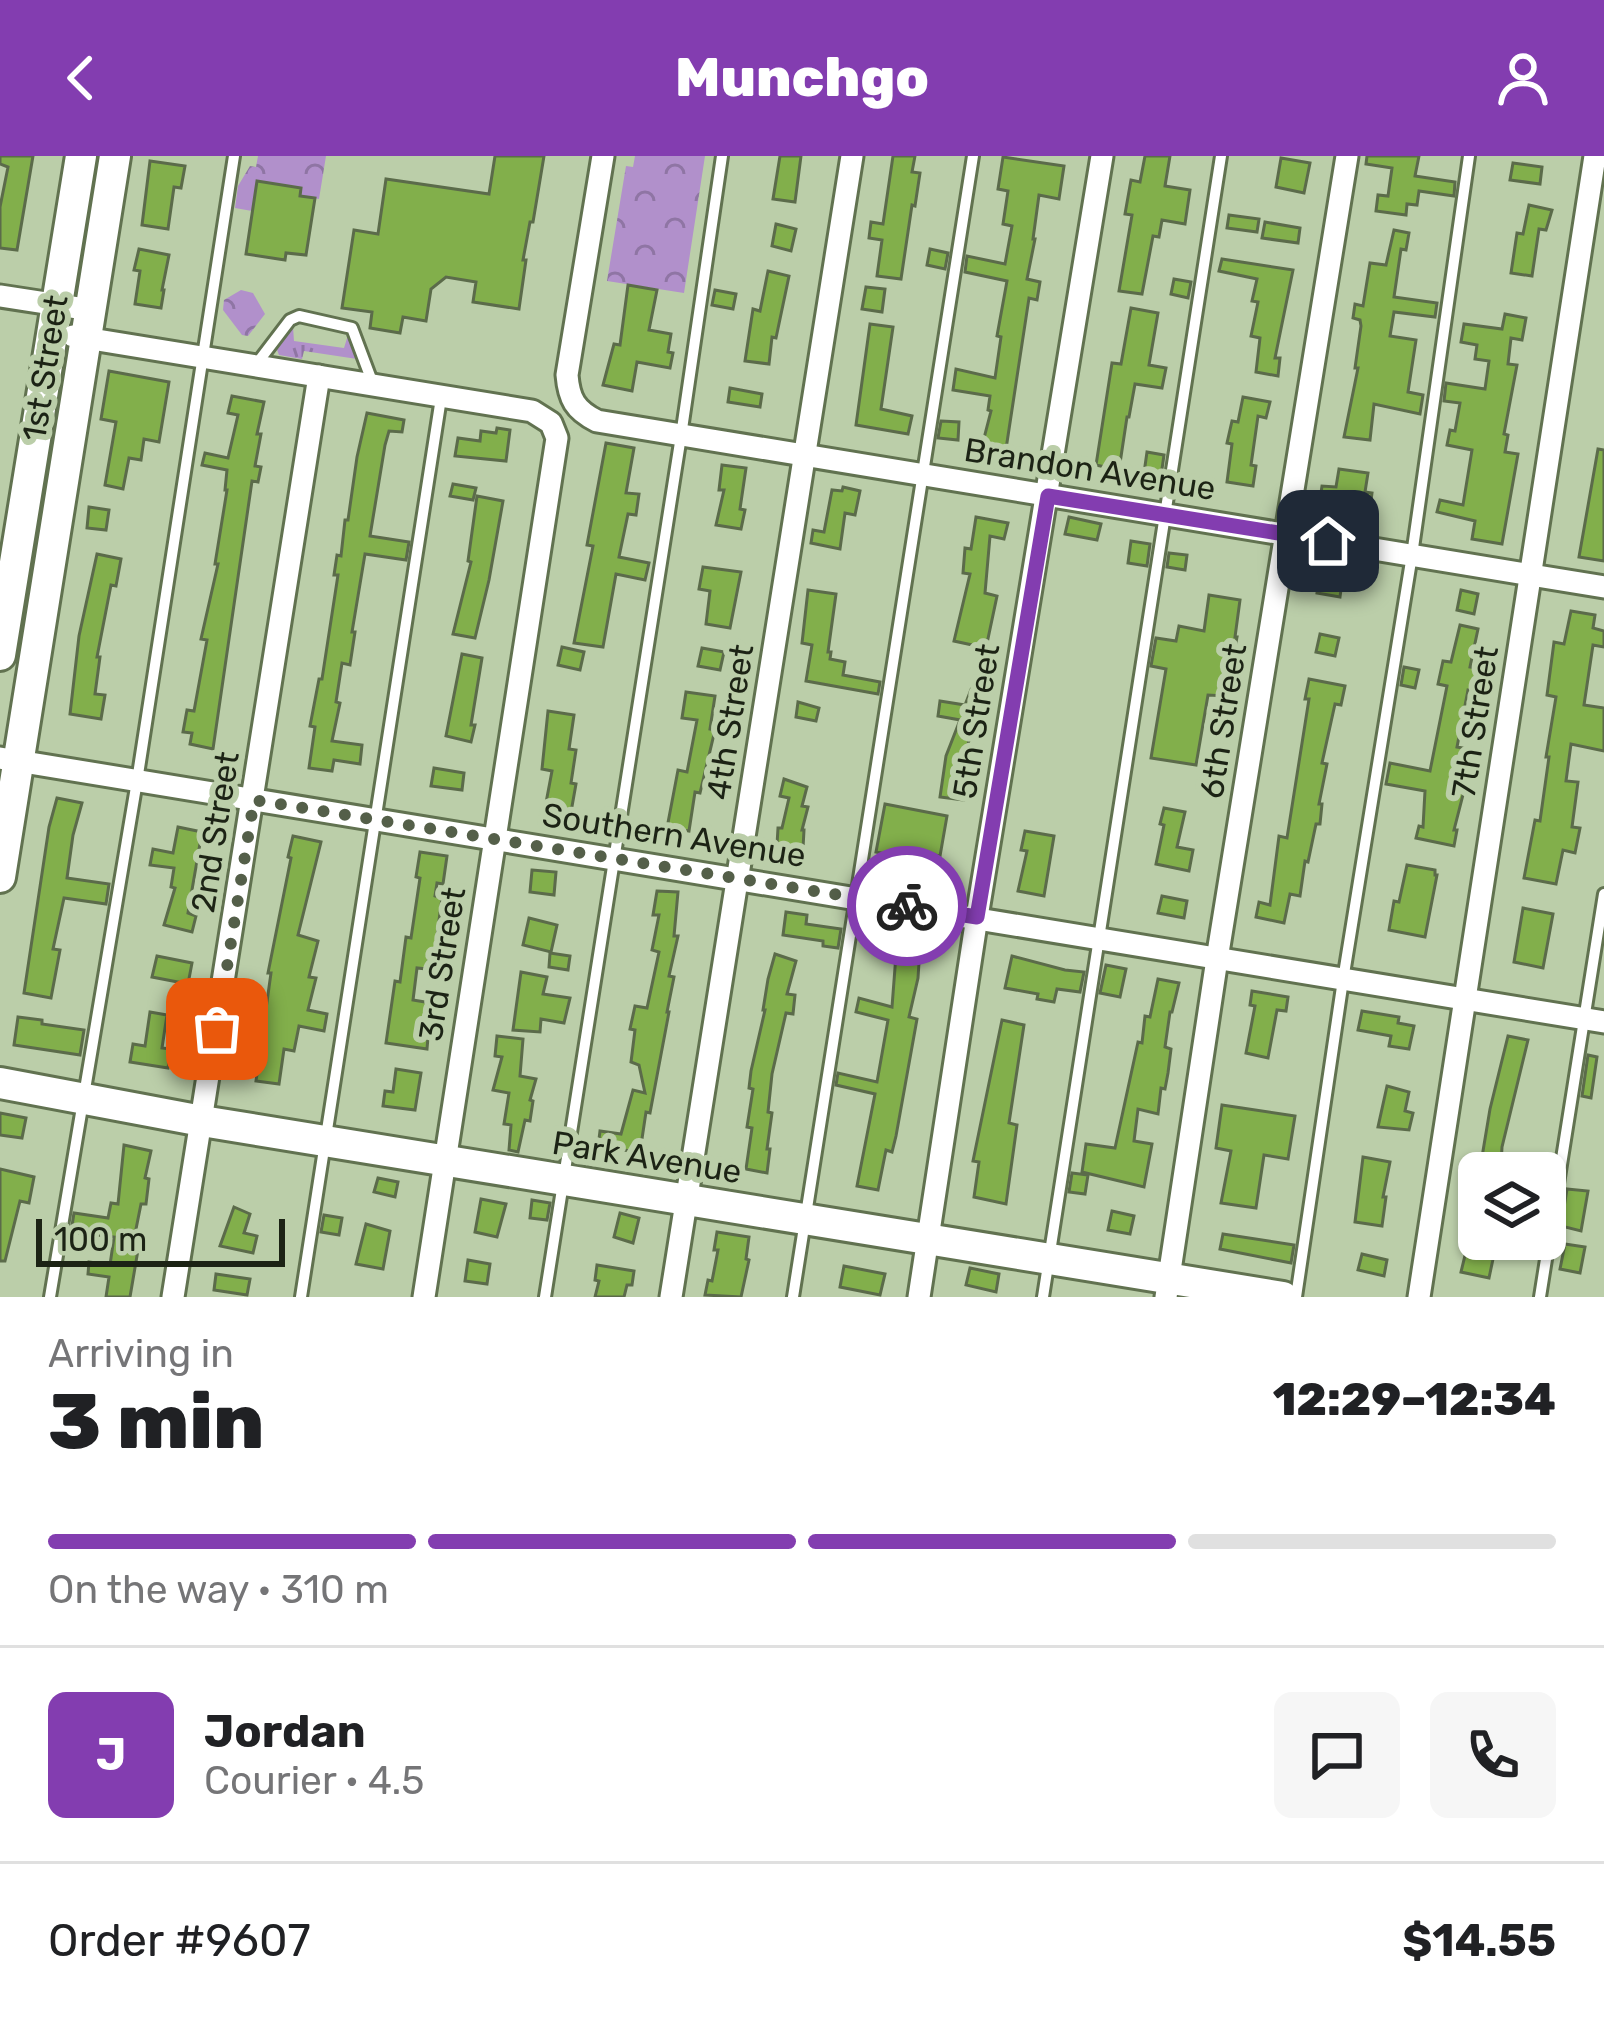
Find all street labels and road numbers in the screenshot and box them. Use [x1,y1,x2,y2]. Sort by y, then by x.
street label: 1st Street [14,292,76,444]
street label: Brandon Avenue [962,430,1218,508]
street label: 4th Street [698,641,762,803]
street label: 5th Street [945,641,1007,801]
street label: 6th Street [1192,641,1255,801]
street label: 7th Street [1444,643,1506,801]
street label: 2nd Street [183,749,247,915]
street label: Southern Avenue [540,795,808,875]
street label: 3rd Street [411,884,473,1044]
street label: Park Avenue [550,1123,744,1191]

